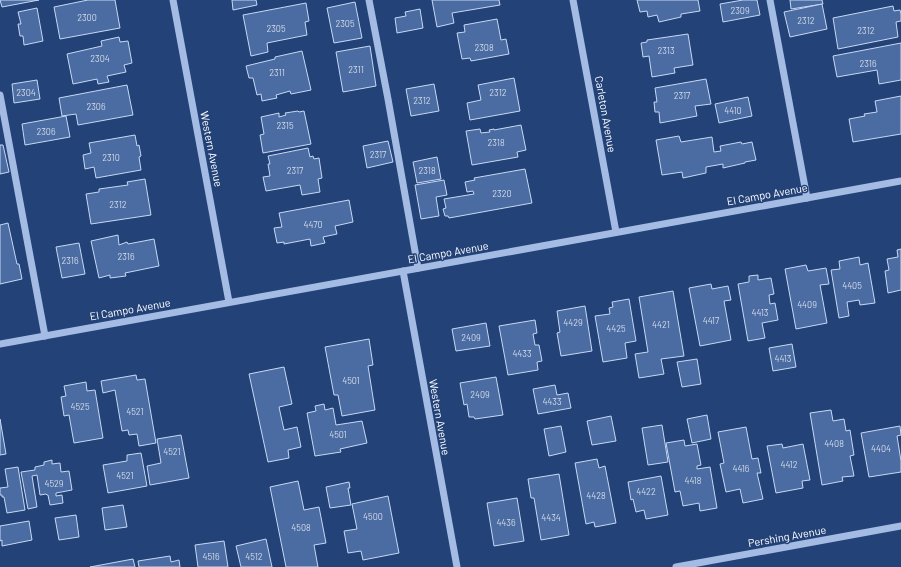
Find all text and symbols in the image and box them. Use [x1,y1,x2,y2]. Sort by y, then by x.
house number: 2309 [730,5,750,16]
house number: 2300 [77,12,97,23]
house number: 2312 [797,15,815,26]
house number: 2305 [335,18,355,29]
house number: 2305 [266,23,286,34]
house number: 2312 [857,25,875,36]
house number: 2308 [474,42,494,53]
house number: 2313 [657,45,675,56]
house number: 2304 [90,53,110,64]
house number: 2316 [859,58,877,69]
house number: 2311 [348,64,364,75]
house number: 2311 [269,67,285,78]
street label: Carleton Avenue [593,75,619,153]
house number: 2304 [16,87,36,98]
house number: 2312 [489,87,507,98]
house number: 2317 [674,90,691,101]
house number: 2312 [413,95,431,106]
house number: 2306 [86,101,106,112]
house number: 4410 [724,105,742,116]
street label: Western Avenue [198,110,226,188]
house number: 2315 [276,120,294,131]
house number: 2306 [36,126,56,137]
house number: 2318 [487,137,505,148]
house number: 2317 [370,149,387,160]
house number: 2310 [102,152,120,163]
house number: 2317 [287,165,304,176]
house number: 2318 [418,165,436,176]
street label: El Campo Avenue [726,180,809,208]
house number: 2320 [492,188,512,199]
house number: 2312 [109,199,127,210]
house number: 4470 [304,219,323,230]
street label: El Campo Avenue [407,238,490,266]
house number: 2316 [117,251,135,262]
house number: 2316 [61,255,79,266]
house number: 4405 [842,280,862,291]
street label: El Campo Avenue [89,295,172,323]
house number: 4409 [797,299,817,310]
house number: 4413 [752,307,769,318]
house number: 4417 [703,315,720,326]
house number: 4429 [563,317,583,328]
house number: 4421 [652,319,670,330]
house number: 4425 [606,323,626,334]
house number: 2409 [461,332,481,343]
house number: 4433 [512,348,532,359]
house number: 4413 [775,353,792,364]
house number: 4501 [342,375,360,386]
street label: Western Avenue [427,378,453,456]
house number: 2409 [470,389,490,400]
house number: 4433 [542,396,562,407]
house number: 4525 [70,401,90,412]
house number: 4521 [126,406,144,417]
house number: 4501 [329,429,347,440]
house number: 4408 [824,438,844,449]
house number: 4404 [871,443,891,454]
house number: 4521 [163,446,181,457]
house number: 4412 [780,459,798,470]
house number: 4416 [733,463,750,474]
house number: 4521 [116,470,134,481]
house number: 4418 [685,475,702,486]
house number: 4529 [44,478,64,489]
house number: 4422 [636,486,656,497]
house number: 4428 [586,490,606,501]
house number: 4500 [363,511,383,522]
house number: 4434 [541,512,561,523]
house number: 4436 [496,517,516,528]
house number: 4508 [291,522,311,533]
street label: Pershing Avenue [747,523,827,549]
house number: 4516 [202,551,220,562]
house number: 4512 [245,551,263,562]

